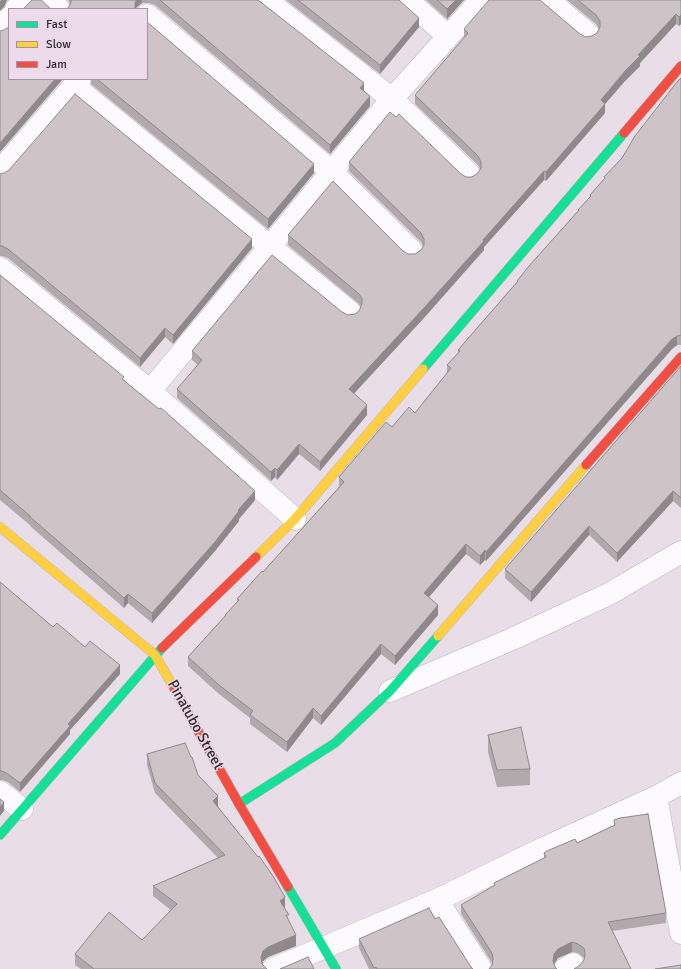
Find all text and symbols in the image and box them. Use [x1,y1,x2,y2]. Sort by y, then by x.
legend [8,8,148,80]
text: Fast [46,17,67,32]
text: Slow [46,37,71,52]
text: Jam [46,57,67,72]
street label: Pinatubo Street [163,677,227,773]

